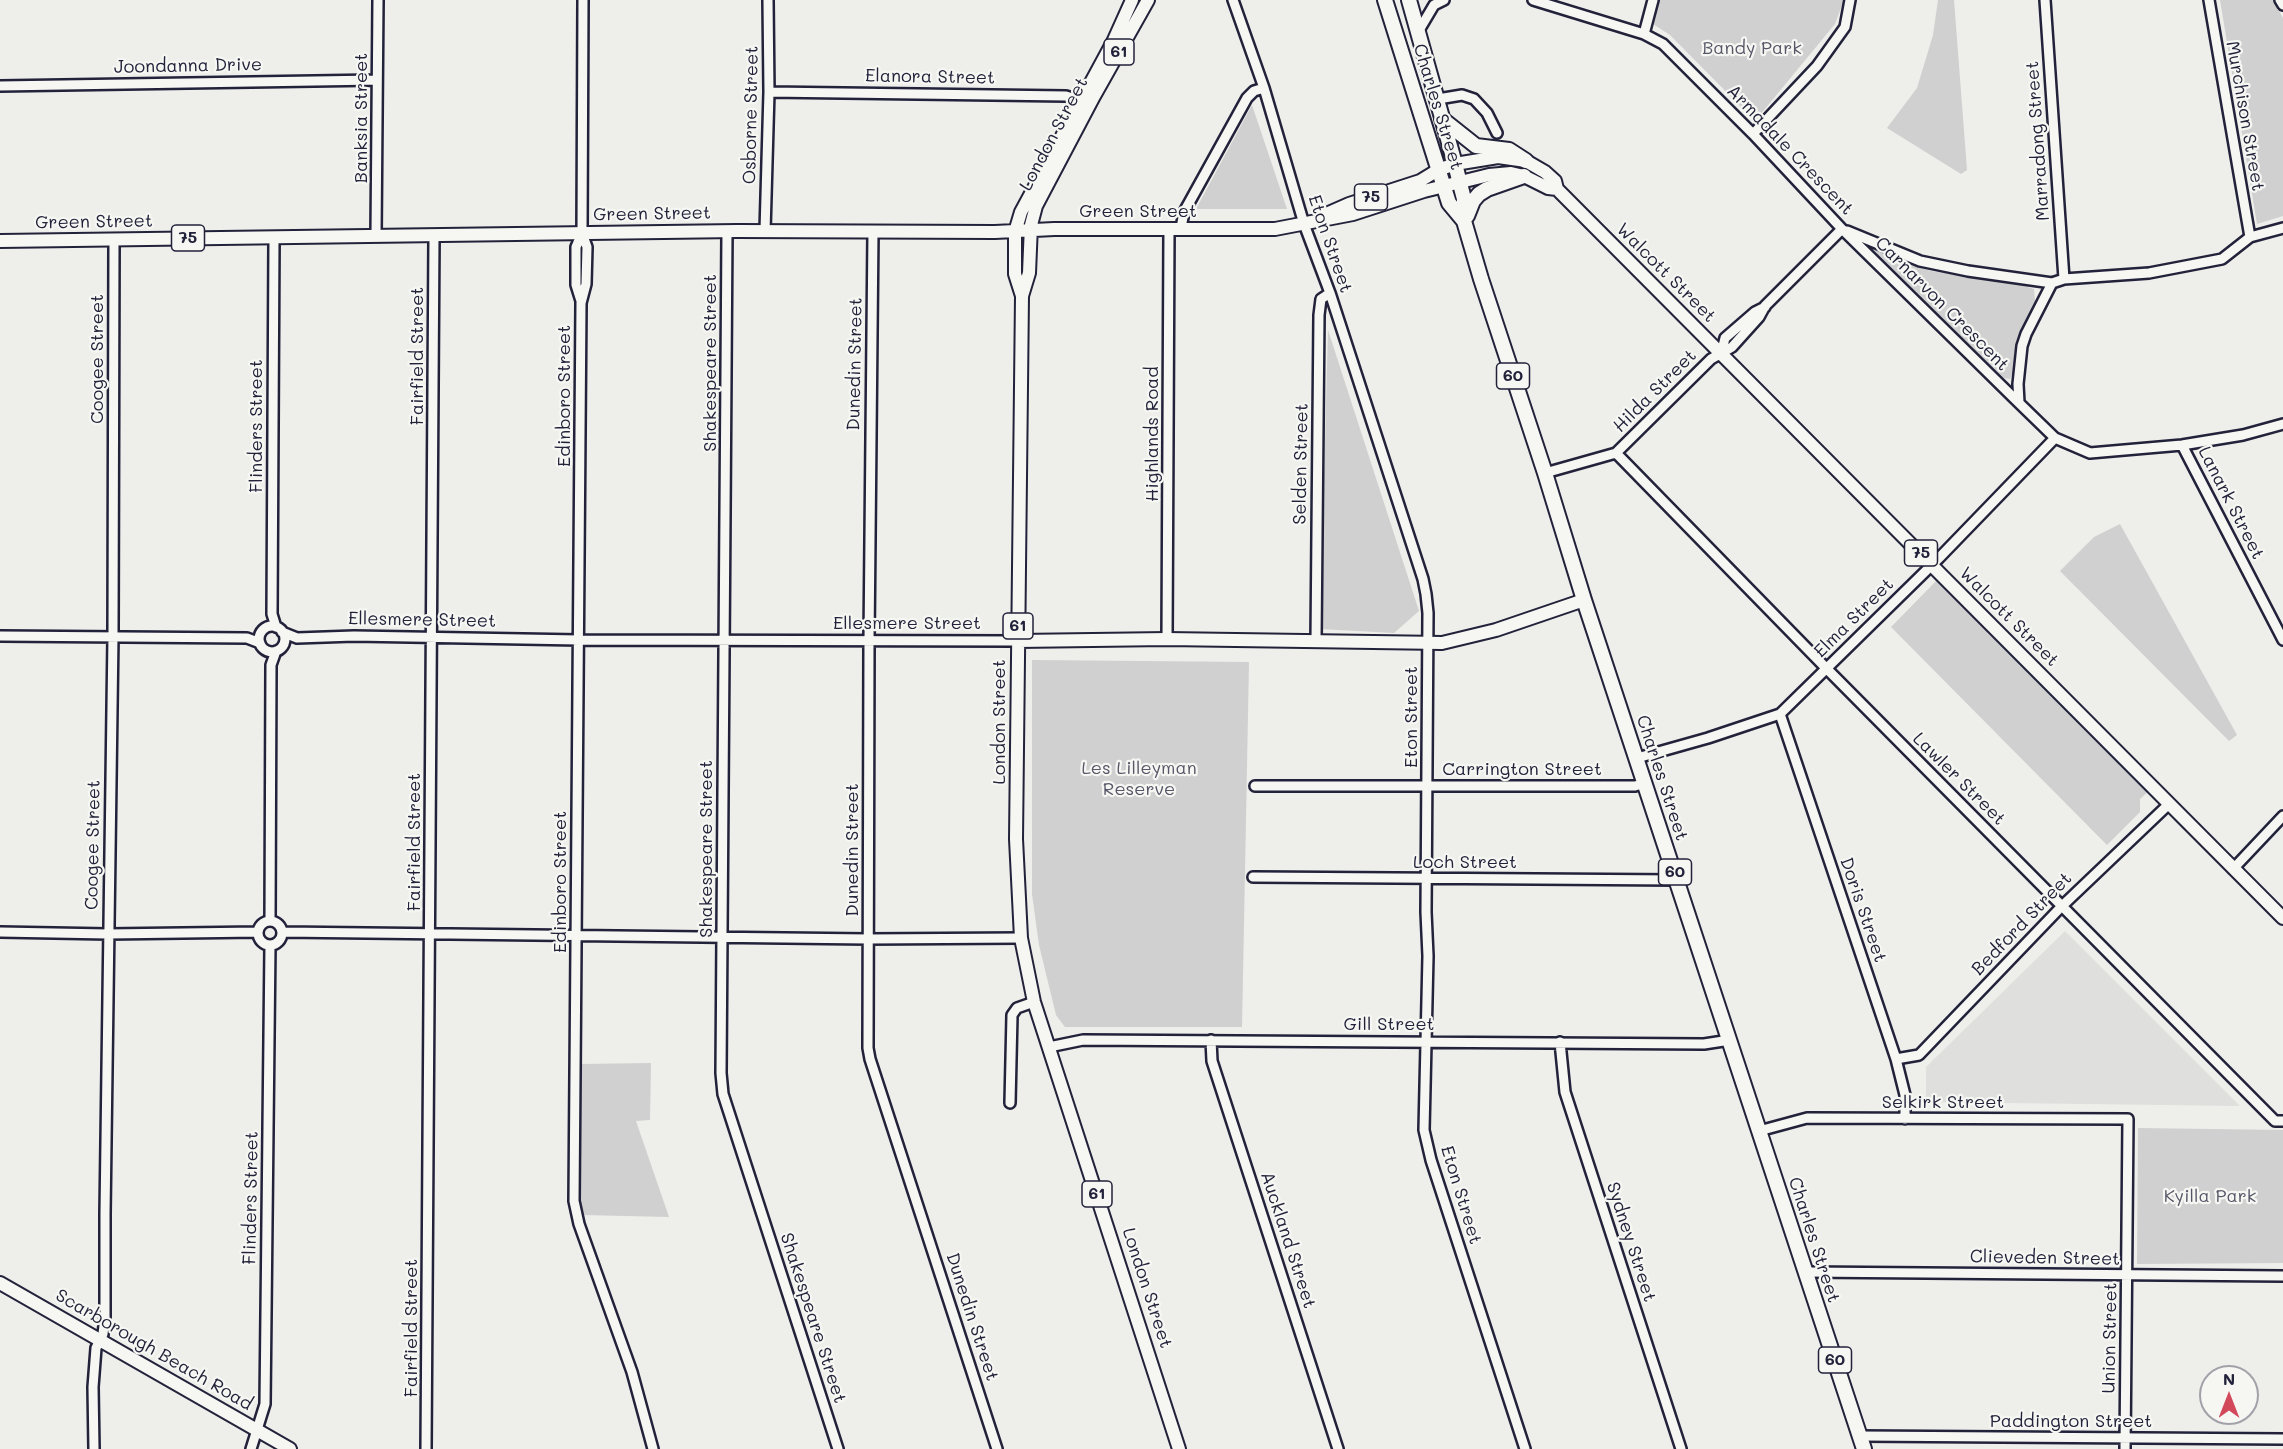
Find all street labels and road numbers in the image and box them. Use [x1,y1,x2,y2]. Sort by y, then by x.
road number: 61 [1104,39,1134,65]
street label: Murchison Street [2221,39,2269,193]
street label: Charles Street [1409,41,1467,173]
street label: Osborne Street [739,46,763,184]
street label: Banksia Street [350,53,372,183]
street label: Joondanna Drive [114,54,262,78]
street label: Marradong Street [2022,60,2054,222]
street label: Elanora Street [865,65,995,89]
street label: London Street [1015,74,1093,194]
street label: Armadale Crescent [1722,80,1858,220]
road number: 75 [1354,184,1388,210]
street label: Eton Street [1303,192,1357,296]
street label: Green Street [1079,200,1197,222]
street label: Green Street [593,202,711,226]
street label: Green Street [35,210,153,234]
street label: Walcott Street [1612,219,1720,327]
road number: 75 [172,225,204,251]
street label: Carnarvon Crescent [1870,232,2014,376]
street label: Shakespeare Street [699,274,721,452]
street label: Fairfield Street [406,287,428,425]
street label: Coogee Street [86,294,108,424]
street label: Dunedin Street [843,297,867,431]
street label: Edinboro Street [553,325,575,467]
street label: Hilda Street [1609,345,1701,437]
street label: Flinders Street [245,359,267,493]
road number: 60 [1496,363,1530,389]
street label: Highlands Road [1141,366,1163,502]
street label: Selden Street [1289,403,1313,525]
street label: Lanark Street [2193,443,2269,563]
road number: 75 [1904,540,1938,566]
street label: Walcott Street [1955,563,2063,671]
street label: Elma Street [1810,574,1898,662]
street label: Ellesmere Street [348,608,496,632]
street label: Ellesmere Street [833,612,981,634]
road number: 61 [1003,613,1033,639]
street label: London Street [988,659,1010,785]
street label: Eton Street [1400,666,1422,768]
street label: Charles Street [1632,713,1692,843]
street label: Lawler Street [1908,728,2010,830]
street label: Carrington Street [1442,758,1602,780]
street label: Shakespeare Street [695,760,717,938]
street label: Fairfield Street [403,773,425,911]
street label: Coogee Street [81,780,105,910]
street label: Dunedin Street [841,783,863,917]
street label: Edinboro Street [549,811,571,953]
street label: Loch Street [1413,851,1517,873]
street label: Doris Street [1835,855,1891,965]
road number: 60 [1658,859,1692,885]
street label: Bedford Street [1967,868,2077,980]
street label: Gill Street [1344,1013,1434,1035]
street label: Selkirk Street [1882,1091,2004,1113]
street label: Flinders Street [239,1131,263,1265]
street label: Eton Street [1436,1143,1486,1247]
street label: Auckland Street [1256,1169,1320,1311]
street label: Charles Street [1784,1175,1844,1305]
street label: Sydney Street [1601,1179,1661,1305]
road number: 61 [1082,1181,1112,1207]
street label: London Street [1117,1225,1177,1351]
street label: Shakespeare Street [775,1230,851,1406]
street label: Clieveden Street [1970,1246,2120,1270]
street label: Dunedin Street [941,1250,1003,1384]
street label: Fairfield Street [400,1259,422,1397]
street label: Union Street [2098,1282,2122,1394]
street label: Scarborough Beach Road [52,1285,256,1415]
road number: 60 [1818,1347,1852,1373]
street label: Paddington Street [1990,1410,2152,1432]

